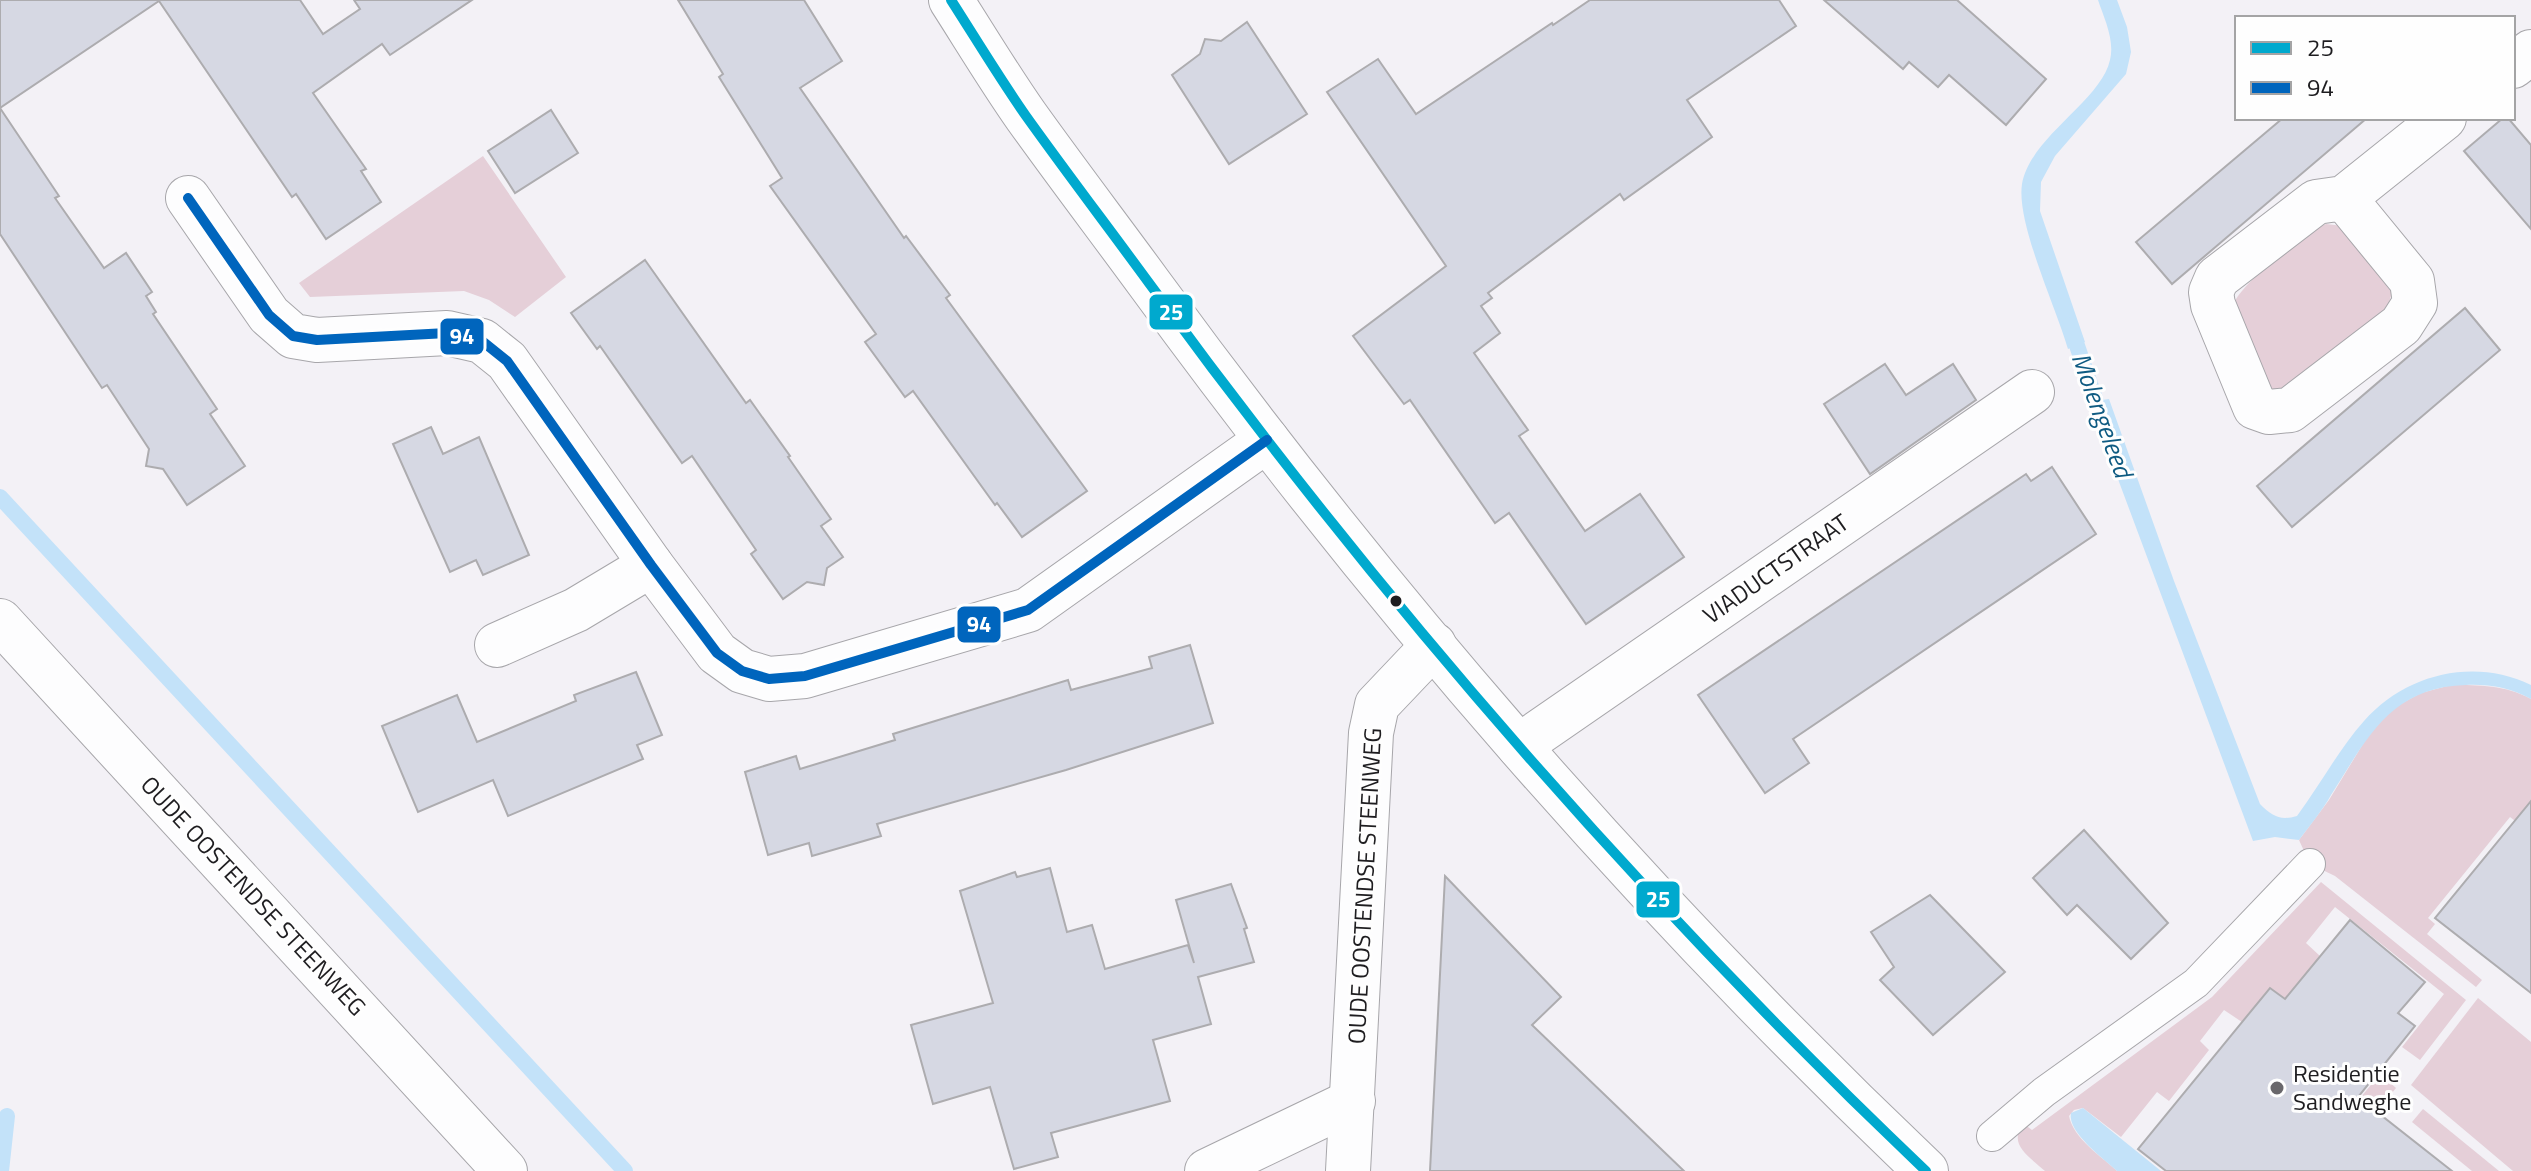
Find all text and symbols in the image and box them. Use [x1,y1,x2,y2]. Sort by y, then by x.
legend [2235,16,2515,120]
text: 25 [2307,29,2334,65]
text: 94 [2307,69,2334,105]
line badge: 25 [1148,293,1194,331]
text: 25 [1159,295,1183,329]
line badge: 94 [439,317,485,356]
text: 94 [450,319,474,353]
water label: Molengeleed [2062,347,2144,486]
street label: VIADUCTSTRAAT [1695,504,1856,632]
unlabelled marker [1388,593,1404,609]
line badge: 94 [956,605,1002,644]
text: 94 [967,607,991,641]
street label: OUDE OOSTENDSE STEENWEG [1338,727,1390,1045]
street label: OUDE OOSTENDSE STEENWEG [133,767,375,1023]
line badge: 25 [1635,880,1681,919]
text: 25 [1646,882,1670,916]
place label: Residentie Sandweghe [2293,1055,2411,1119]
marker: Residentie Sandweghe [2268,1079,2286,1097]

